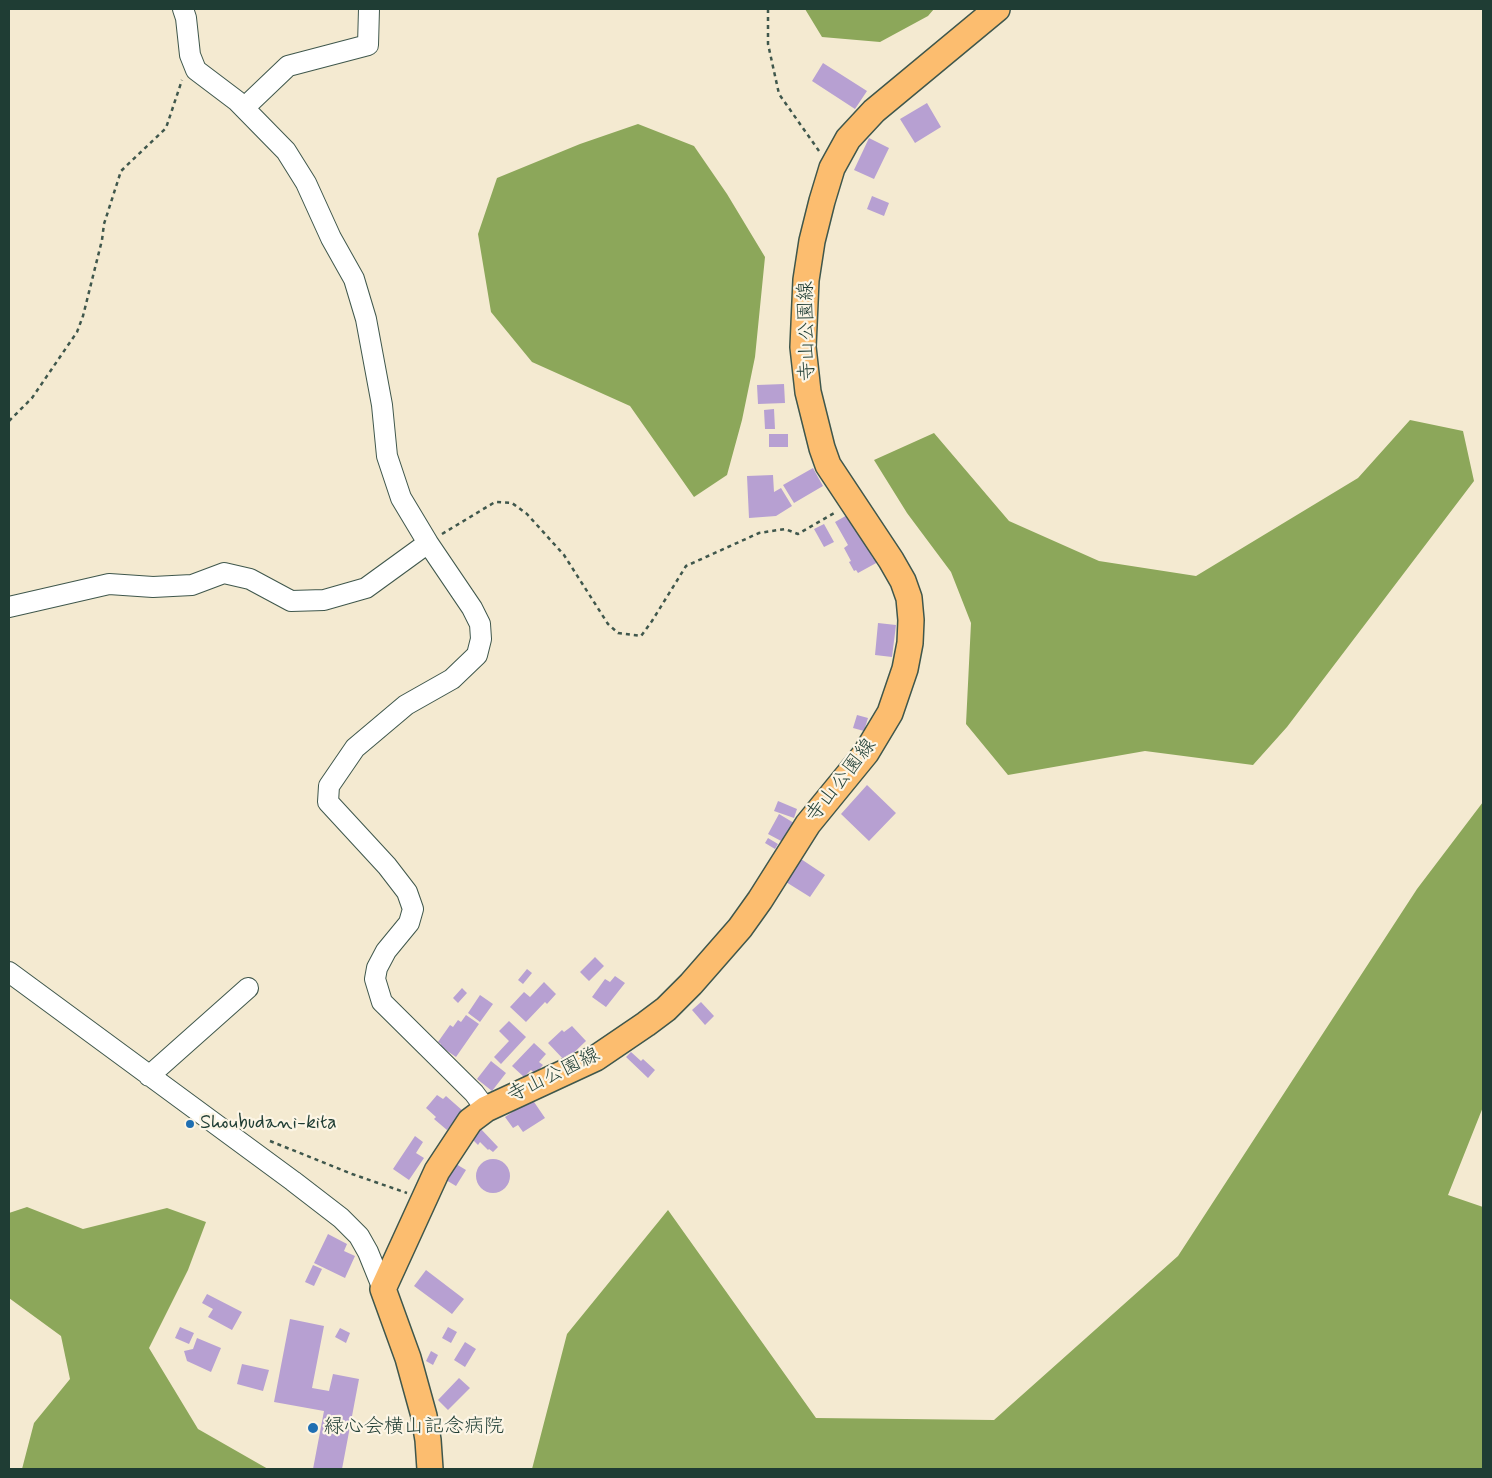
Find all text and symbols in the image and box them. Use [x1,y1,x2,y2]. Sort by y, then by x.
street label: 寺山公園線 [795,281,821,381]
street label: 寺山公園線 [802,734,882,828]
street label: 寺山公園線 [504,1043,604,1109]
place label: Shoubudani-kita [200,1112,337,1136]
marker: Shoubudani-kita [184,1118,196,1130]
place label: 緑心会横山記念病院 [324,1416,504,1440]
marker: 緑心会横山記念病院 [306,1421,320,1435]

